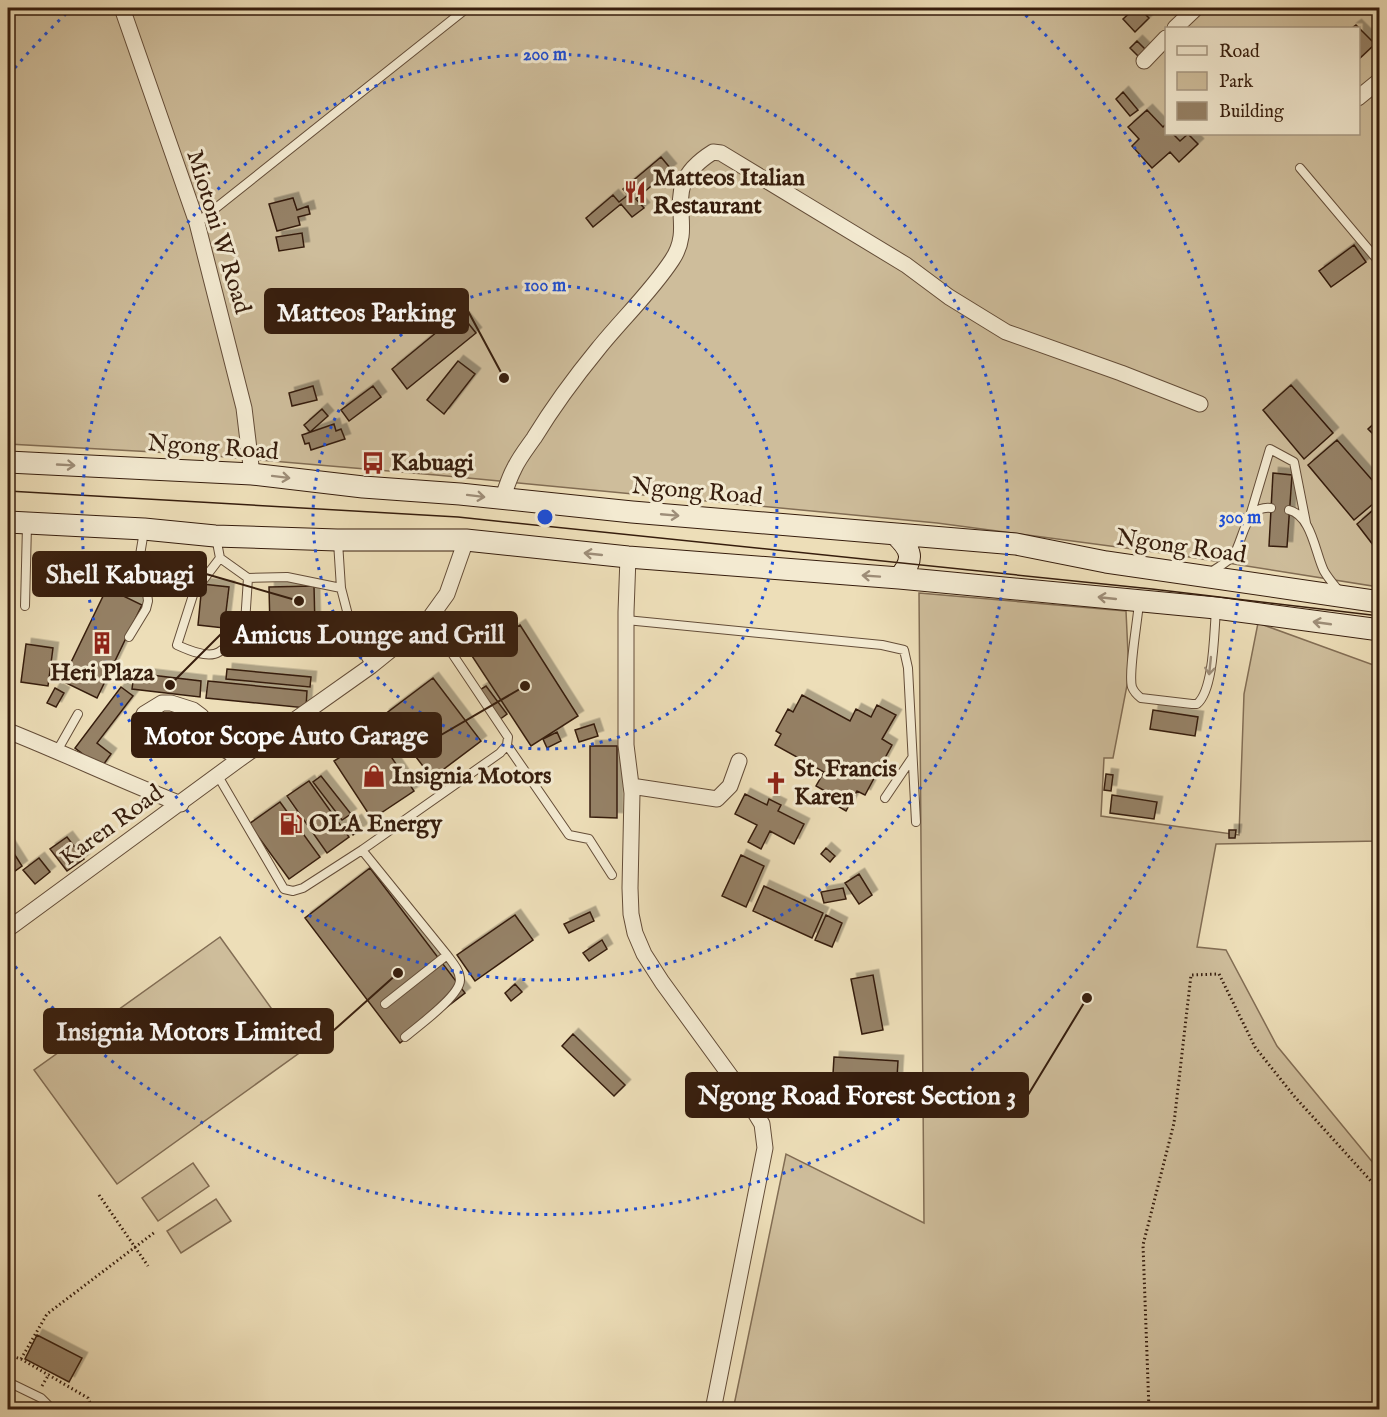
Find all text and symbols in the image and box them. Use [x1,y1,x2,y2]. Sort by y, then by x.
legend [1165,27,1360,135]
text: Road [1219,41,1260,64]
text: 200 m [523,44,567,67]
text: Park [1219,71,1254,94]
text: Building [1219,101,1284,124]
street label: Miotoni W Road [178,146,258,318]
place label: Matteos Italian Restaurant [653,163,805,222]
restaurant icon: Matteos Italian Restaurant [622,179,648,205]
text: 100 m [524,275,566,298]
callout: Matteos Parking [265,289,468,333]
text: Matteos Parking [277,297,456,330]
street label: Ngong Road [146,428,280,468]
place label: Kabuagi [391,448,474,479]
bus stop icon: Kabuagi [360,450,386,476]
one-way arrow [55,460,75,471]
street label: Ngong Road [630,471,764,513]
one-way arrow [271,472,291,483]
one-way arrow [465,491,485,502]
centre of rings [535,507,555,527]
text: 300 m [1219,507,1261,530]
one-way arrow [659,510,679,521]
street label: Ngong Road [1114,523,1248,572]
one-way arrow [583,548,603,559]
callout: Shell Kabuagi [33,552,206,596]
text: Shell Kabuagi [46,559,194,592]
one-way arrow [862,571,881,582]
one-way arrow [1098,592,1117,603]
callout: Amicus Lounge and Grill [221,612,517,656]
one-way arrow [1312,617,1332,628]
text: Amicus Lounge and Grill [232,619,506,652]
building icon: Heri Plaza [89,630,115,656]
one-way arrow [1204,656,1215,676]
place label: Heri Plaza [50,658,155,689]
callout: Motor Scope Auto Garage [132,713,441,757]
text: Motor Scope Auto Garage [144,720,428,753]
place label: St. Francis Karen [794,754,898,813]
place label: Insignia Motors [392,761,552,792]
shop icon: Insignia Motors [361,763,387,789]
church icon: St. Francis Karen [763,770,789,796]
street label: Karen Road [54,778,170,874]
place label: OLA Energy [309,809,443,840]
fuel station icon: OLA Energy [278,811,304,837]
callout: Insignia Motors Limited [44,1009,333,1053]
text: Insignia Motors Limited [56,1016,323,1049]
callout: Ngong Road Forest Section 3 [686,1073,1028,1117]
text: Ngong Road Forest Section 3 [697,1080,1016,1113]

